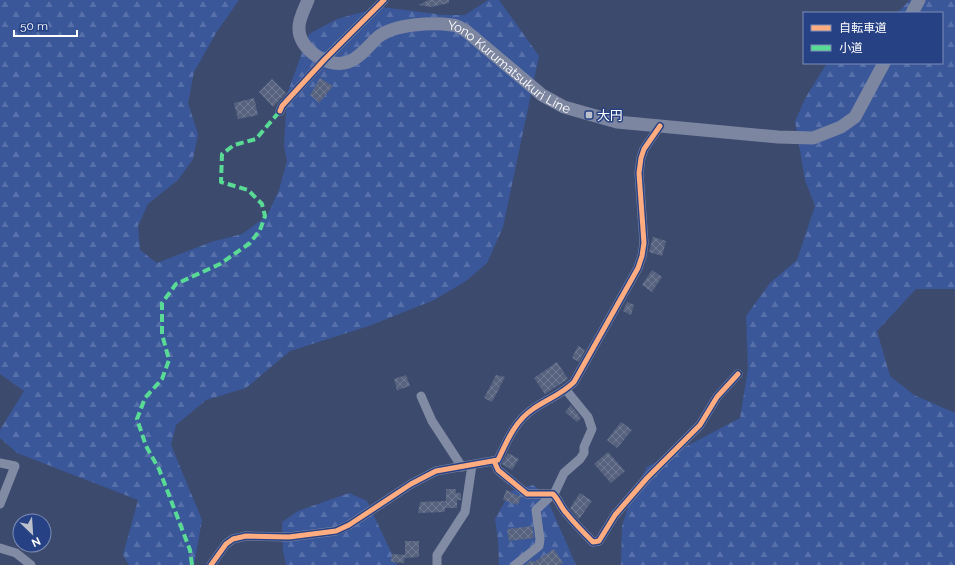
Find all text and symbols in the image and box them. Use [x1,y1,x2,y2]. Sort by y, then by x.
scale bar [14,12,77,38]
legend [803,12,943,64]
street label: Yono Kurumatsukuri Line [447,17,573,116]
text: 50 m [20,19,48,33]
text: 自転車道 [839,21,887,35]
text: 小道 [839,41,863,55]
place label: 大円 [597,108,623,123]
marker: 大円 [584,110,594,120]
north arrow [12,513,52,553]
text: N [29,534,43,549]

